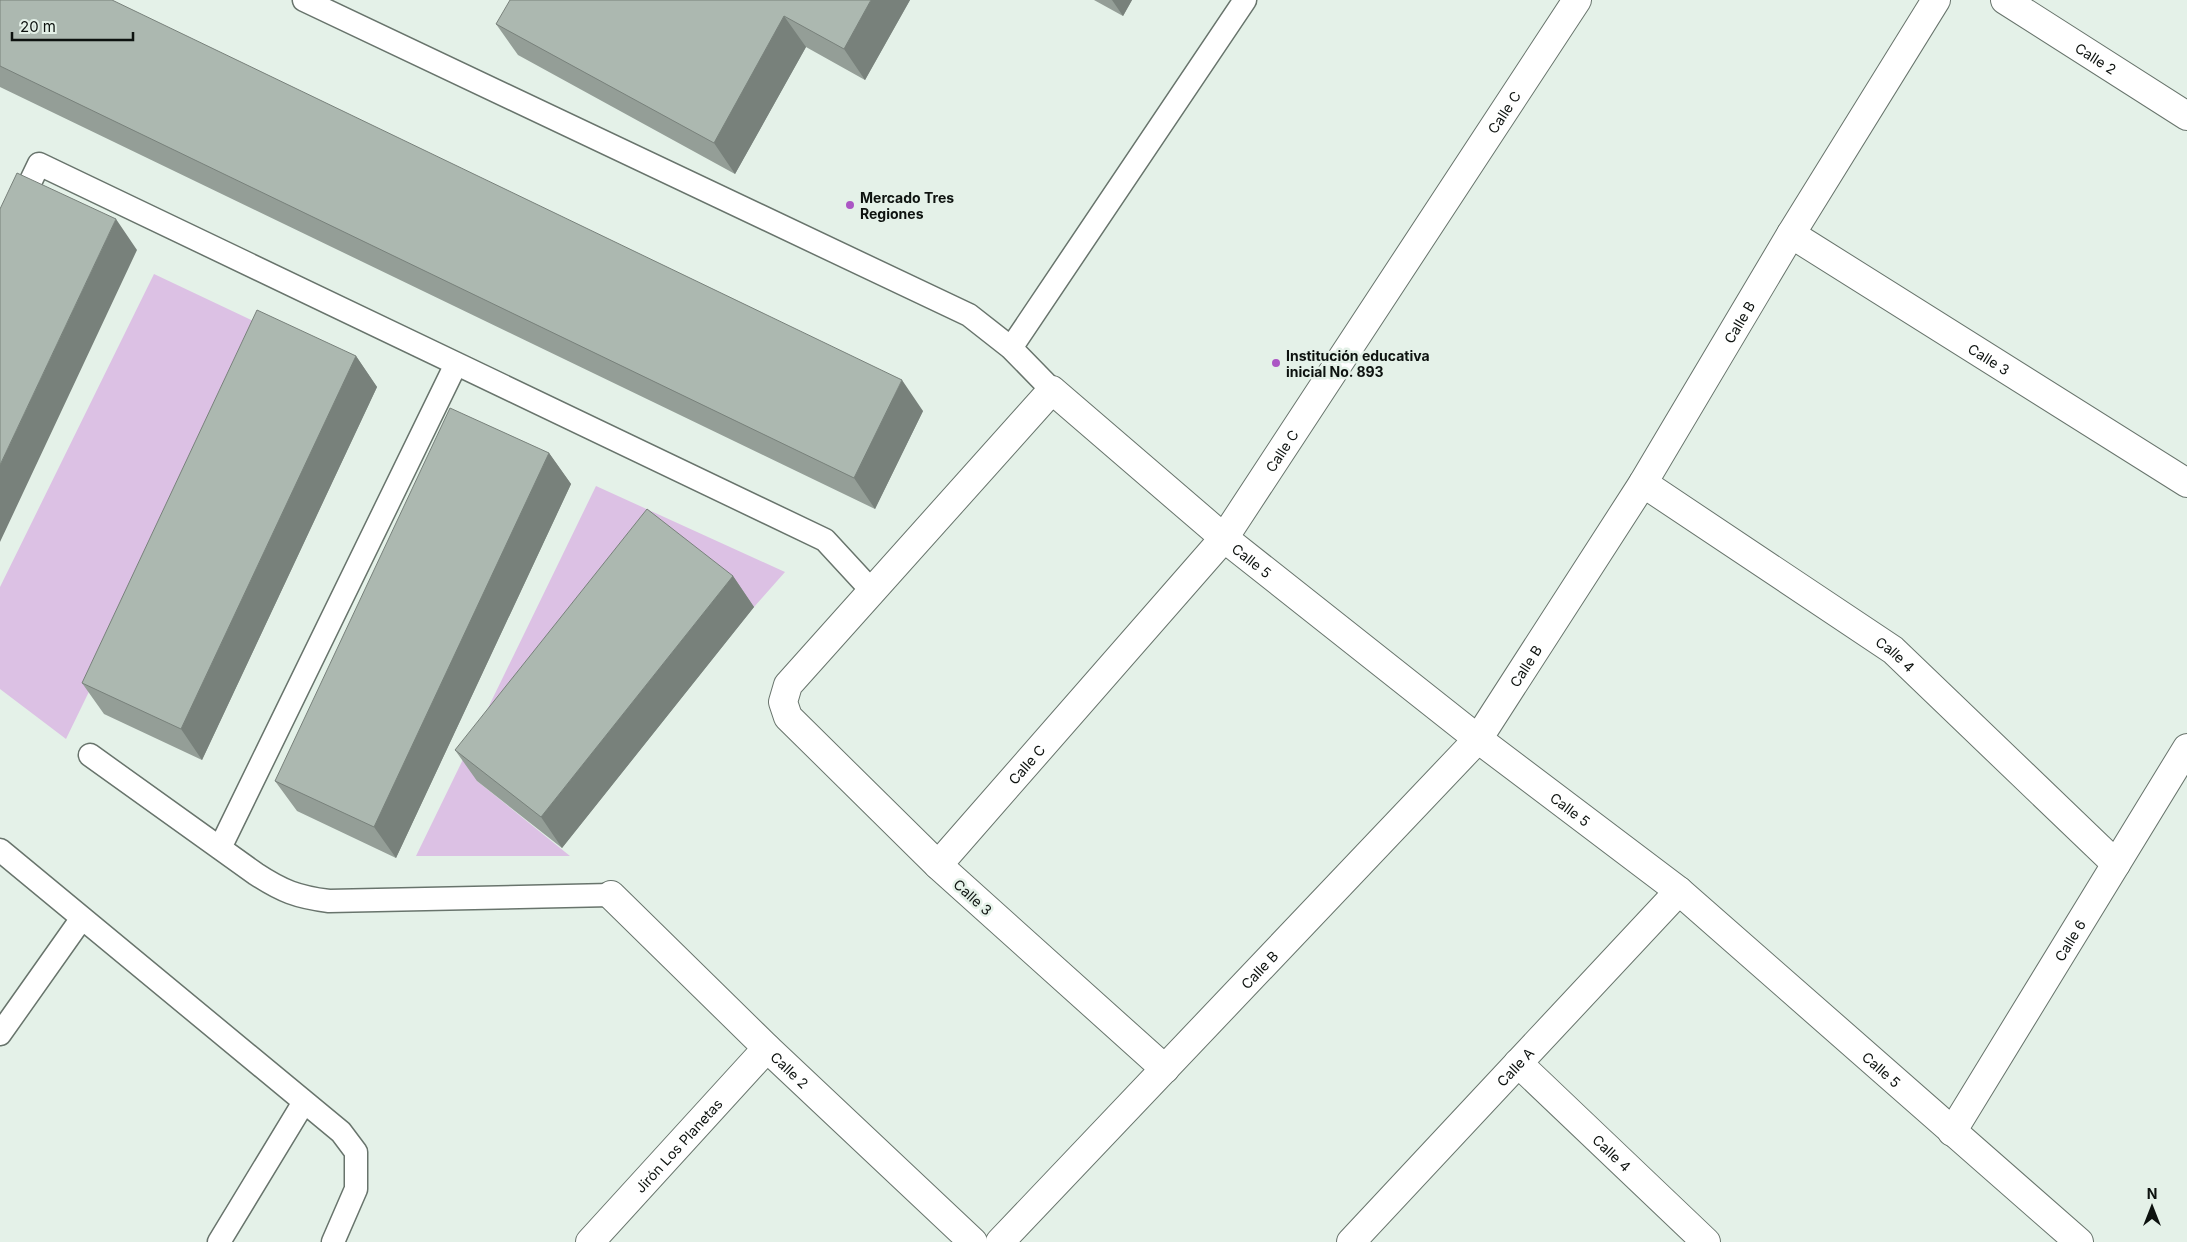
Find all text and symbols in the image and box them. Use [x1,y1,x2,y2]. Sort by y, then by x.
scale bar [12,10,134,42]
text: 20 m [20,17,56,36]
street label: Calle 2 [2072,39,2120,77]
street label: Calle C [1483,88,1524,136]
place label: Mercado Tres Regiones [860,189,954,222]
marker: Mercado Tres Regiones [844,199,856,211]
street label: Calle B [1720,298,1758,346]
street label: Calle 3 [1965,339,2013,378]
place label: Institución educativa inicial No. 893 [1286,347,1430,380]
marker: Institución educativa inicial No. 893 [1270,357,1282,369]
street label: Calle C [1261,426,1301,475]
street label: Calle 5 [1229,539,1275,581]
street label: Calle 4 [1873,633,1919,675]
street label: Calle B [1506,642,1545,690]
street label: Calle C [1004,741,1048,788]
street label: Calle 5 [1547,788,1594,829]
street label: Calle 3 [950,875,996,919]
street label: Calle 6 [2050,916,2089,964]
street label: Calle B [1237,947,1281,992]
street label: Calle A [1493,1044,1537,1090]
street label: Calle 2 [768,1048,812,1091]
street label: Calle 5 [1859,1048,1905,1090]
street label: Jirón Los Planetas [631,1095,725,1196]
street label: Calle 4 [1590,1131,1635,1175]
north arrow [2127,1182,2177,1232]
text: N [2147,1185,2157,1202]

